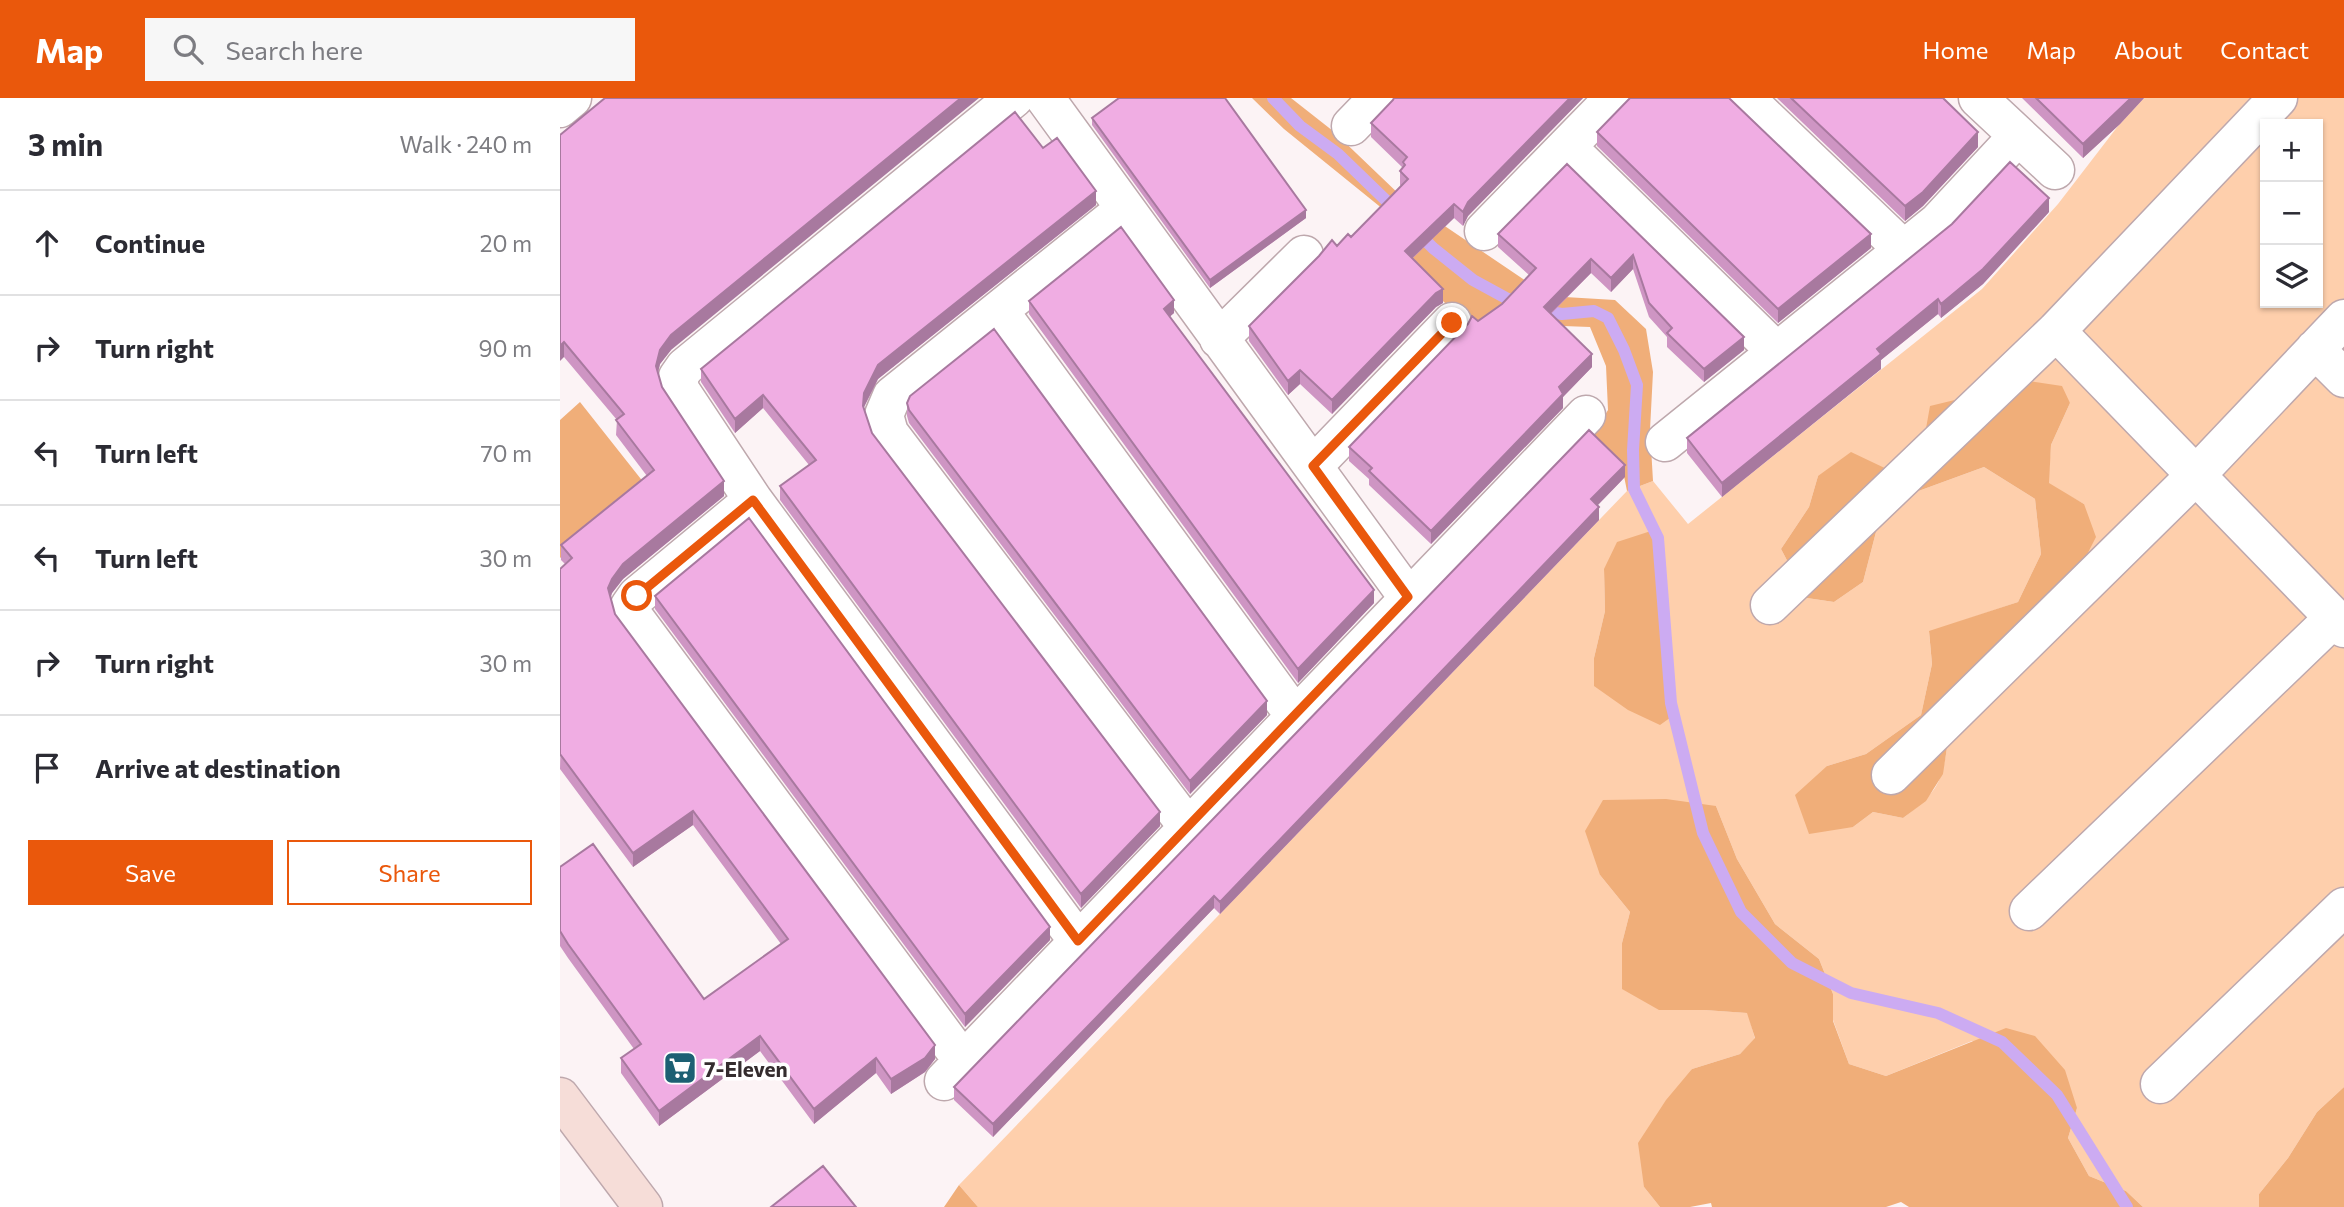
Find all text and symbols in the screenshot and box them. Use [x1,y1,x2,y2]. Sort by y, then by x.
search box [145,18,635,81]
text: Map [35,29,103,70]
icon: search [169,30,207,68]
text: Search here [225,34,363,65]
text: Home [1923,35,1989,64]
text: Map [2027,35,2076,64]
text: About [2114,35,2182,64]
text: Contact [2220,35,2309,64]
map controls [2260,119,2323,308]
button: + [2260,119,2323,182]
text: 3 min [28,125,103,162]
text: Walk · 240 m [400,130,532,158]
button: − [2260,182,2323,245]
icon: ahead [28,224,66,262]
text: Continue [95,227,205,258]
text: 20 m [480,229,532,257]
button: layers [2260,245,2323,308]
route end [1436,307,1467,338]
icon: right [28,329,66,367]
text: Turn right [95,332,214,363]
text: 90 m [479,334,532,362]
icon: left [28,434,66,472]
text: Turn left [95,437,198,468]
text: 70 m [480,439,532,467]
icon: left [28,539,66,577]
text: Turn left [95,542,198,573]
text: 30 m [479,544,532,572]
route start [621,580,652,611]
icon: right [28,644,66,682]
text: Turn right [95,647,214,678]
text: 30 m [479,649,532,677]
icon: arrive [28,749,66,787]
text: Arrive at destination [95,752,341,783]
button: Save [28,840,273,905]
button: Share [287,840,532,905]
supermarket icon: 7-Eleven [661,1049,699,1087]
place label: 7-Eleven [704,1056,788,1081]

